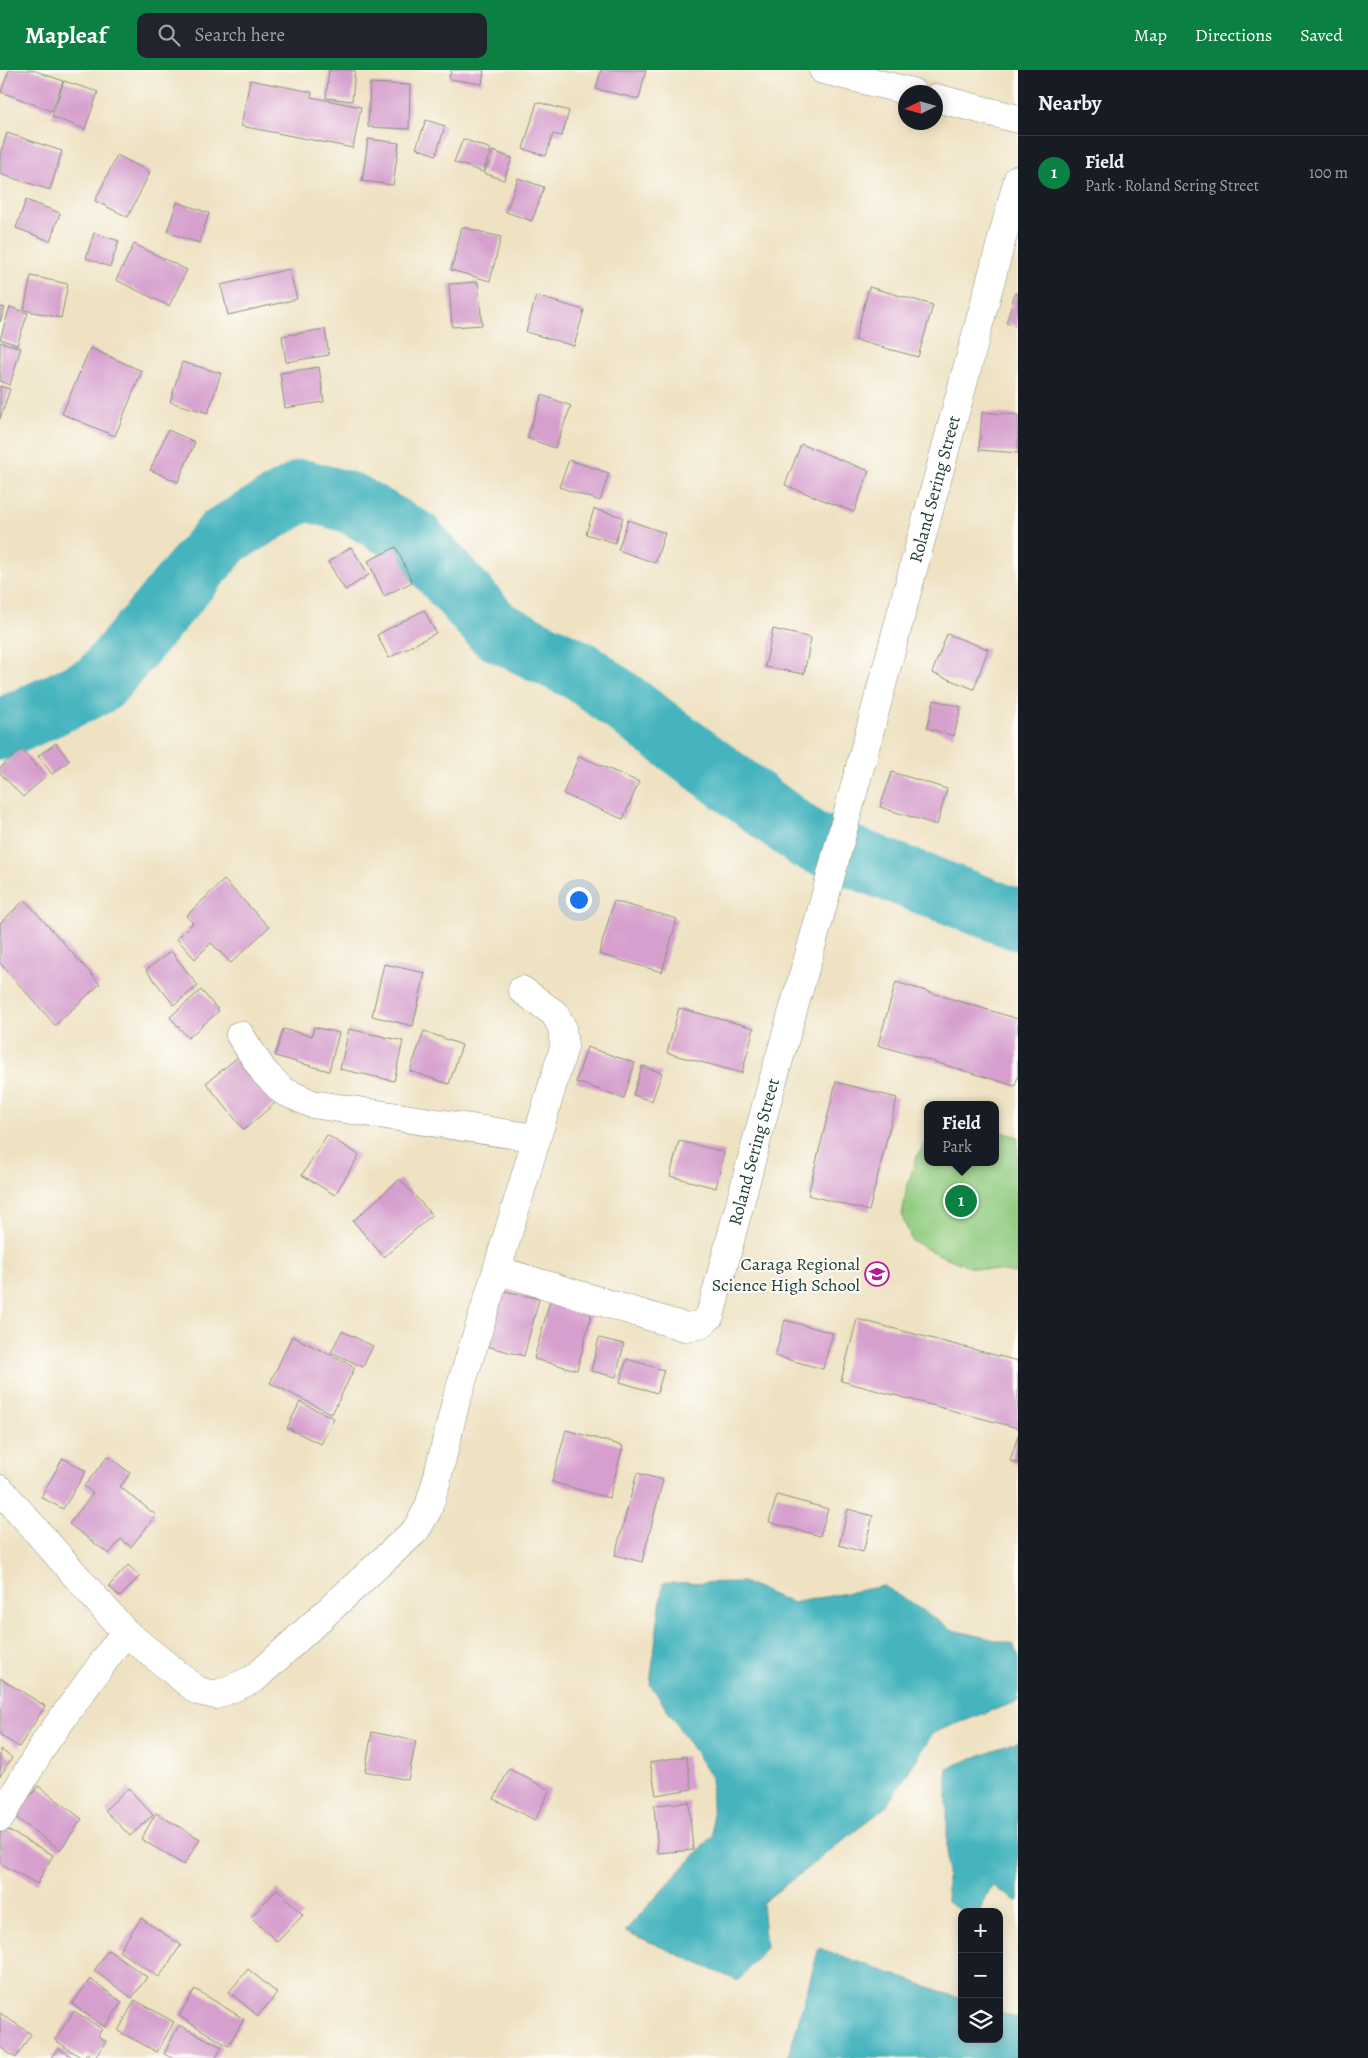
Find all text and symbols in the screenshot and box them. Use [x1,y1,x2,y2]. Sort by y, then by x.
search box [137,13,487,58]
text: Mapleaf [25,19,107,51]
icon: search [155,21,183,49]
text: Search here [195,22,285,48]
text: Map [1134,23,1167,47]
text: Directions [1195,23,1272,47]
text: Saved [1300,23,1343,47]
north arrow [898,85,943,130]
text: Nearby [1038,89,1101,117]
text: Field [1085,149,1124,175]
text: 1 [1051,162,1057,184]
text: 100 m [1309,162,1348,184]
text: Park · Roland Sering Street [1085,175,1259,197]
street label: Roland Sering Street [903,413,966,565]
your location [566,887,592,913]
street label: Roland Sering Street [723,1075,785,1228]
popup [924,1101,999,1166]
text: Field [942,1110,981,1136]
text: Park [942,1136,972,1158]
pin: 1 [945,1182,977,1220]
place label: Caraga Regional Science High School [712,1252,861,1297]
school or university icon: Caraga Regional Science High School [864,1261,890,1287]
map controls [958,1908,1003,2043]
button: + [958,1908,1003,1953]
button: − [958,1953,1003,1998]
button: layers [958,1998,1003,2043]

